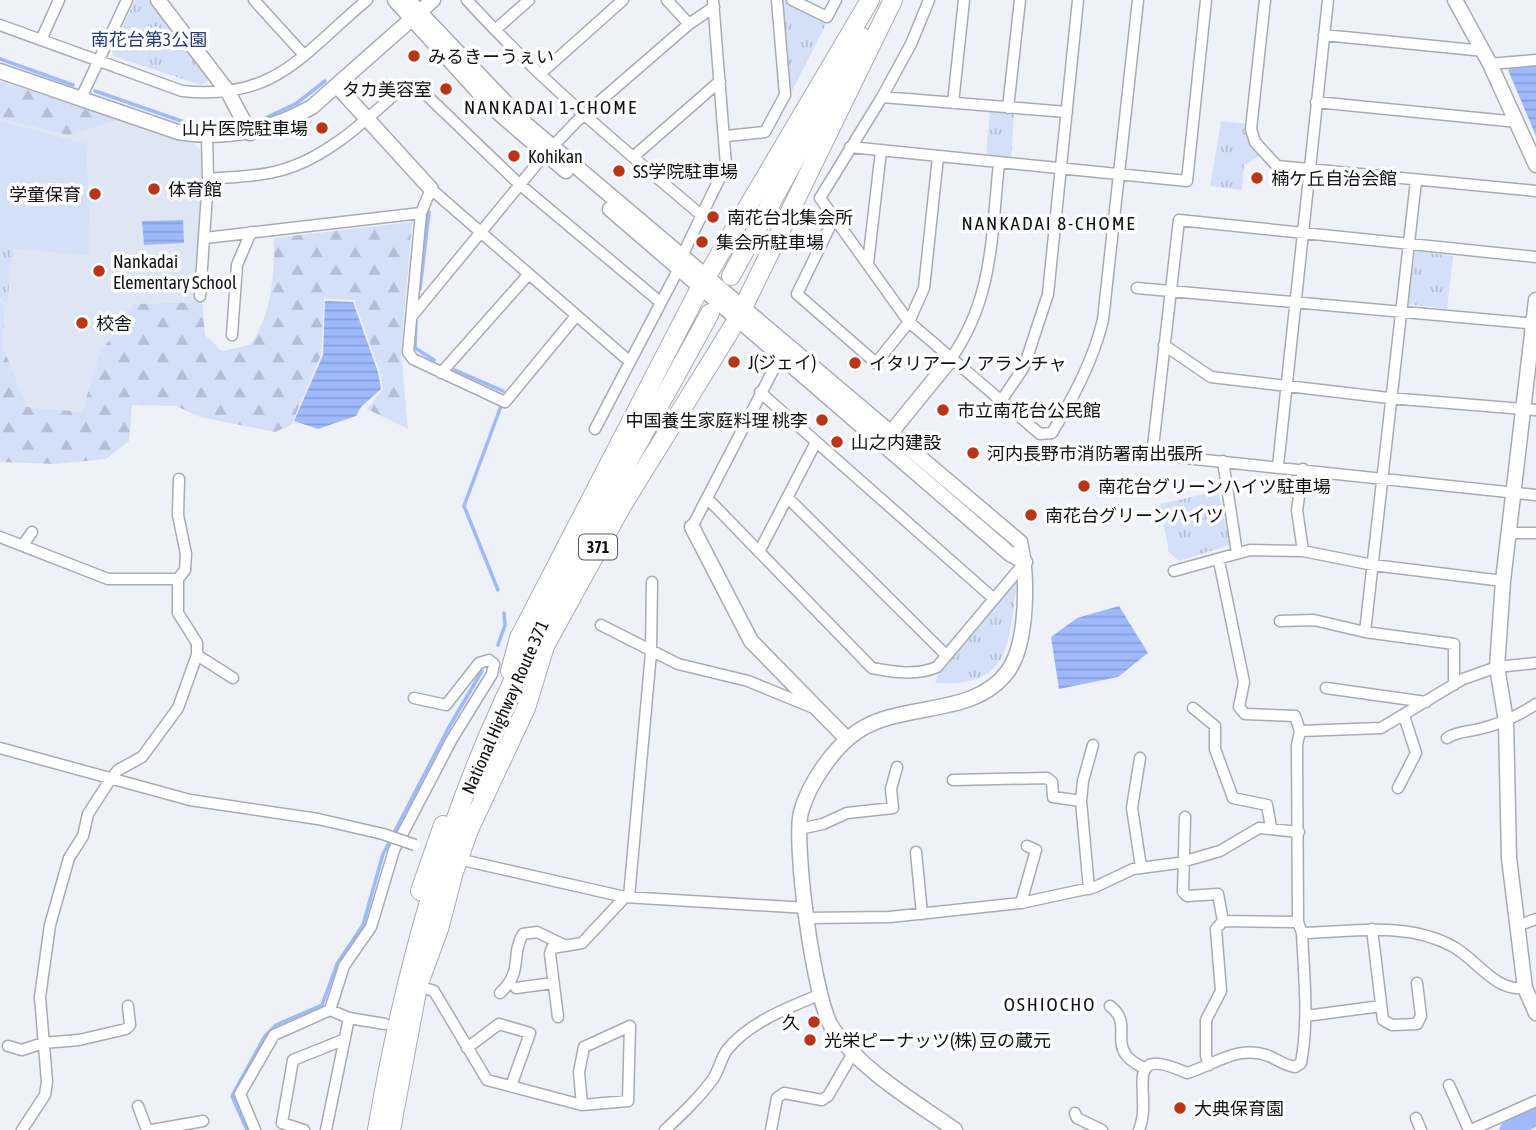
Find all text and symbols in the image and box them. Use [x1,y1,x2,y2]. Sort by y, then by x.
park label: 南花台第3公園 [91,29,207,50]
place label: みるきーうぇい [428,46,554,67]
marker: みるきーうぇい [406,48,422,64]
place label: タカ美容室 [342,79,432,100]
marker: タカ美容室 [438,81,454,97]
district label: NANKADAI 1-CHOME [464,96,638,118]
place label: 山片医院駐車場 [182,118,308,139]
marker: 山片医院駐車場 [314,120,330,136]
place label: Kohikan [528,146,583,167]
marker: Kohikan [506,148,522,164]
place label: SS学院駐車場 [633,161,738,182]
marker: SS学院駐車場 [611,163,627,179]
place label: 楠ケ丘自治会館 [1271,168,1397,189]
marker: 楠ケ丘自治会館 [1249,170,1265,186]
place label: 体育館 [168,179,222,200]
marker: 体育館 [146,181,162,197]
place label: 学童保育 [9,184,81,205]
marker: 学童保育 [87,186,103,202]
place label: 南花台北集会所 [727,207,853,228]
marker: 南花台北集会所 [705,209,721,225]
district label: NANKADAI 8-CHOME [962,212,1136,234]
place label: 集会所駐車場 [716,232,824,253]
marker: 集会所駐車場 [694,234,710,250]
place label: Nankadai Elementary School [113,251,237,293]
marker: Nankadai Elementary School [91,263,107,279]
place label: 校舎 [96,313,132,334]
marker: 校舎 [74,315,90,331]
place label: J(ジェイ) [748,352,816,373]
place label: イタリアーノ アランチャ [869,353,1066,374]
marker: J(ジェイ) [726,354,742,370]
marker: イタリアーノ アランチャ [847,355,863,371]
place label: 市立南花台公民館 [957,400,1101,421]
marker: 市立南花台公民館 [935,402,951,418]
place label: 中国養生家庭料理 桃李 [626,410,808,431]
marker: 中国養生家庭料理 桃李 [814,412,830,428]
place label: 山之内建設 [851,432,941,453]
marker: 山之内建設 [829,434,845,450]
place label: 河内長野市消防署南出張所 [987,443,1203,464]
marker: 河内長野市消防署南出張所 [965,445,981,461]
place label: 南花台グリーンハイツ駐車場 [1098,476,1331,497]
marker: 南花台グリーンハイツ駐車場 [1076,478,1092,494]
place label: 南花台グリーンハイツ [1045,505,1224,526]
marker: 南花台グリーンハイツ [1023,507,1039,523]
road number: 371 [579,534,617,560]
street label: National Highway Route 371 [457,617,553,797]
district label: OSHIOCHO [1004,993,1096,1015]
place label: 久 [782,1012,800,1033]
marker: 久 [806,1014,822,1030]
place label: 光栄ピーナッツ(株) 豆の蔵元 [824,1030,1051,1051]
marker: 光栄ピーナッツ(株) 豆の蔵元 [802,1032,818,1048]
place label: 大典保育園 [1194,1098,1284,1119]
marker: 大典保育園 [1172,1100,1188,1116]

